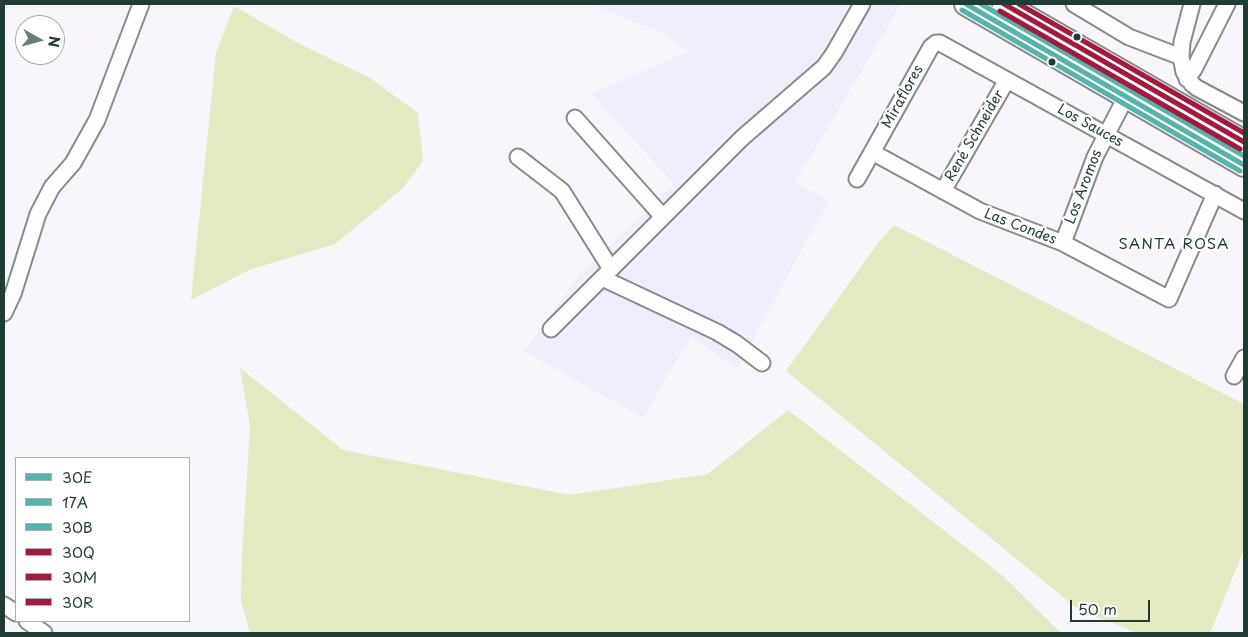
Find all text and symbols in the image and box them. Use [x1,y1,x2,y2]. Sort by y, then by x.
north arrow [15,15,65,65]
unlabelled marker [1072,32,1082,42]
text: N [43,35,65,49]
unlabelled marker [1047,57,1057,67]
street label: Miraflores [879,63,927,131]
street label: René Schneider [942,87,1008,185]
street label: Los Sauces [1054,101,1126,151]
street label: Los Aromos [1062,147,1106,227]
street label: Las Condes [982,206,1058,248]
district label: SANTA ROSA [1118,236,1230,254]
legend [15,457,190,622]
text: 30E [62,465,93,488]
text: 17A [62,490,88,513]
text: 30B [62,515,93,538]
text: 30Q [62,540,95,563]
text: 30M [62,565,97,588]
text: 30R [62,590,94,613]
scale bar [1073,590,1153,622]
text: 50 m [1078,597,1117,620]

